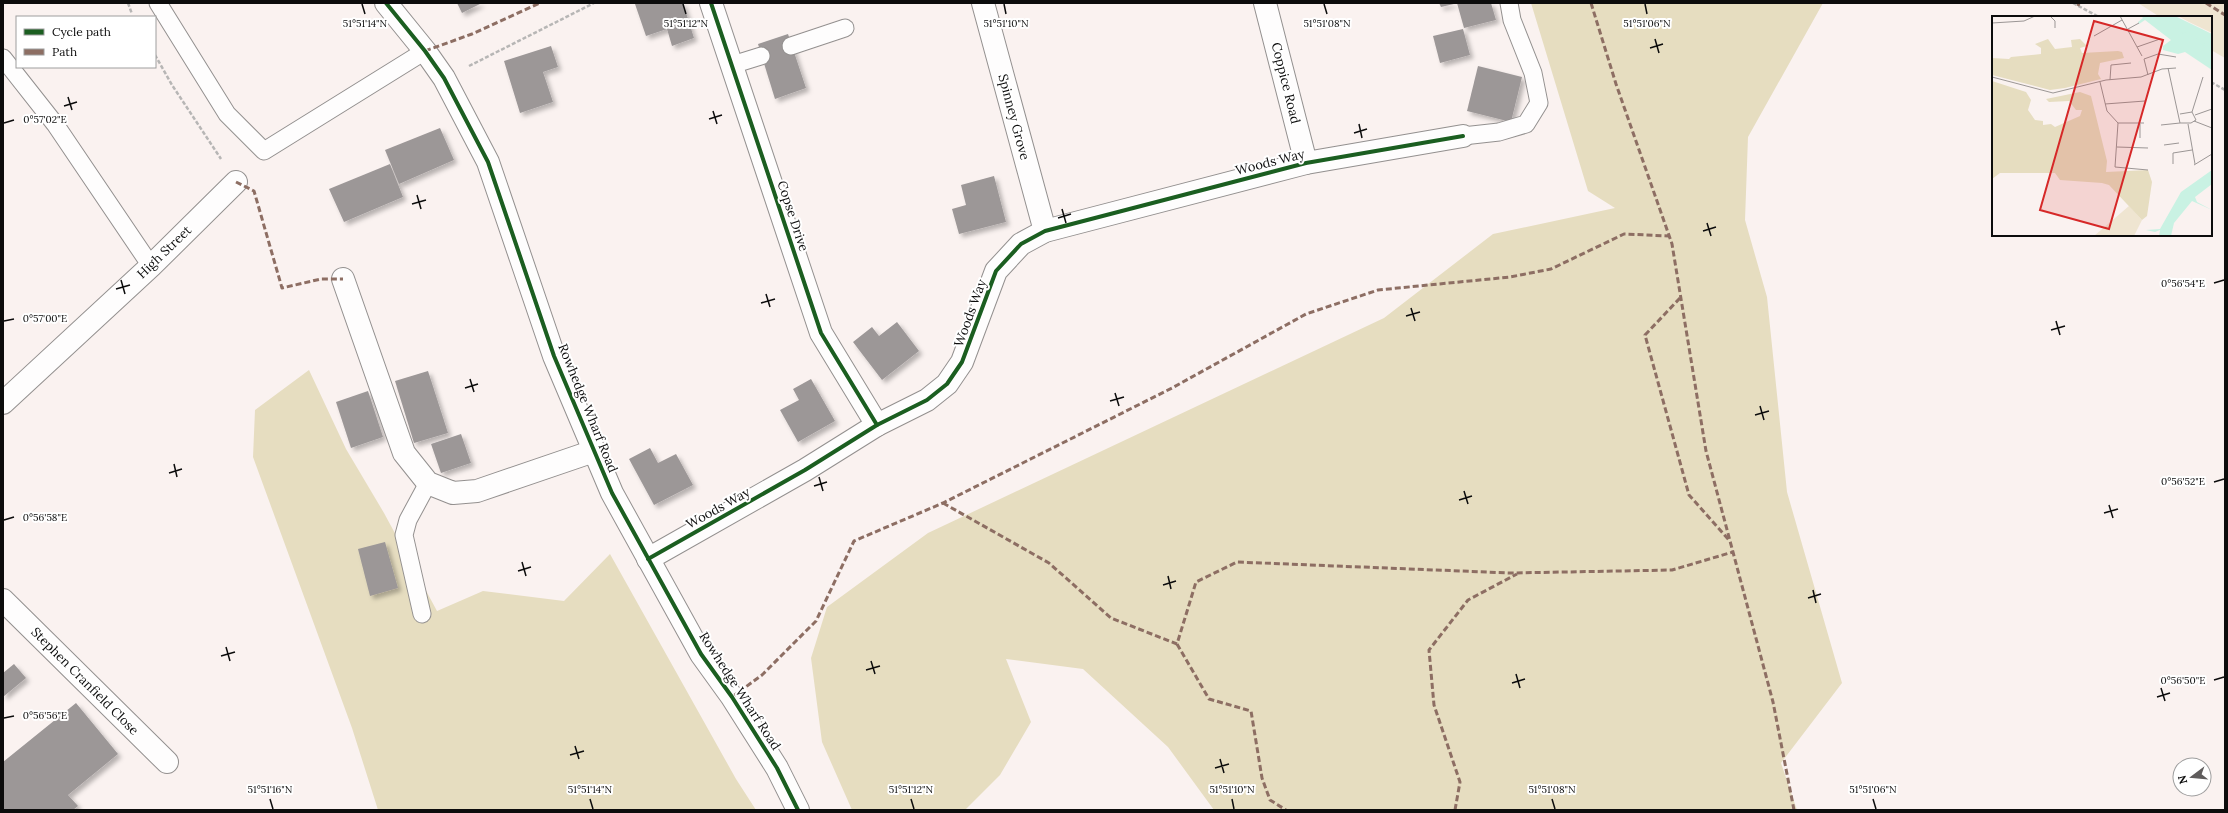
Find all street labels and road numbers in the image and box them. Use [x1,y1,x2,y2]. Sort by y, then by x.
street label: Coppice Road [1268,41,1304,126]
street label: Spinney Grove [994,72,1034,162]
street label: Woods Way [1234,145,1306,179]
street label: Copse Drive [774,178,812,254]
street label: High Street [133,222,195,282]
street label: Woods Way [950,277,990,349]
street label: Rowhedge Wharf Road [554,341,622,475]
street label: Woods Way [683,483,753,533]
street label: Stephen Cranfield Close [27,623,143,739]
street label: Rowhedge Wharf Road [695,629,785,753]

